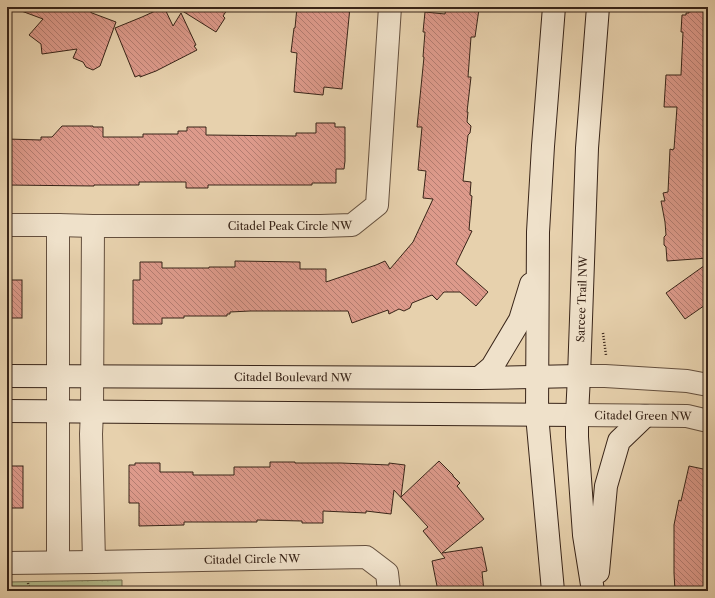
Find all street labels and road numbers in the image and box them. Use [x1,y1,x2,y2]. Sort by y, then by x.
street label: Citadel Peak Circle NW [228,218,353,233]
street label: Sarcee Trail NW [573,255,590,342]
street label: Citadel Boulevard NW [234,370,353,384]
street label: Citadel Green NW [594,408,693,423]
street label: Citadel Circle NW [204,551,301,567]

